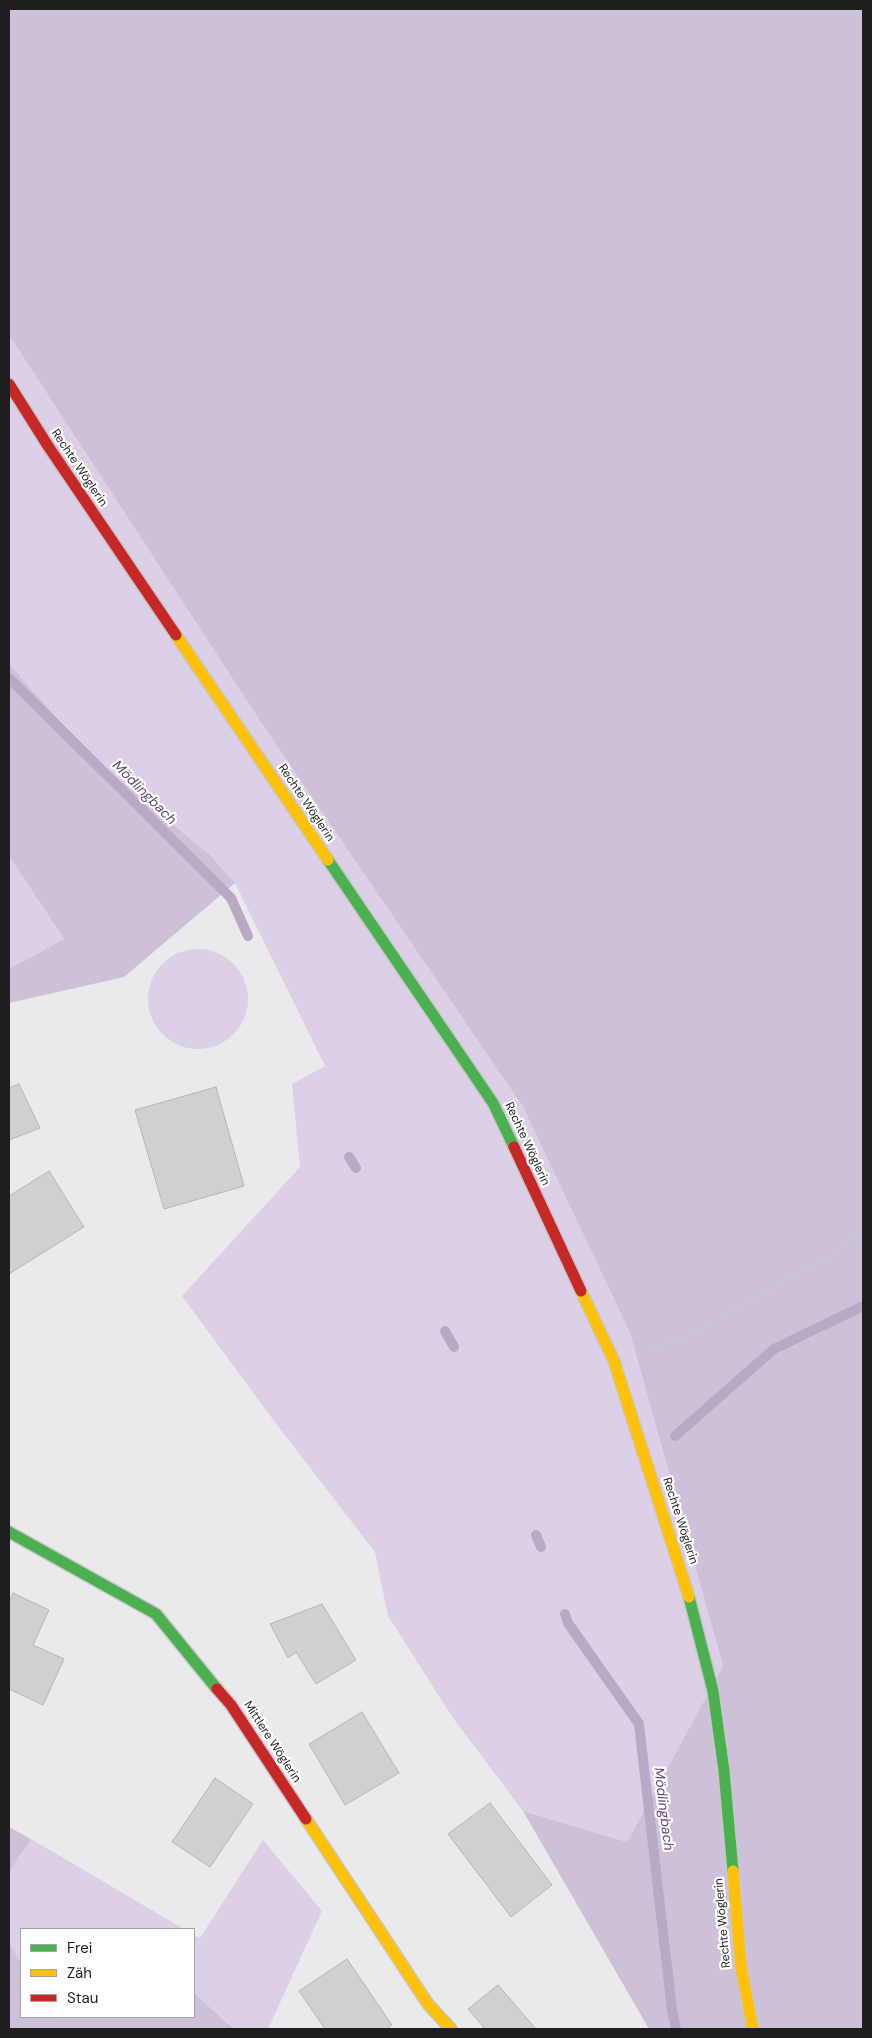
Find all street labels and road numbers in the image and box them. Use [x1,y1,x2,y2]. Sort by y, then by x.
street label: Rechte Wöglerin [48,427,110,509]
street label: Rechte Wöglerin [275,762,337,844]
street label: Rechte Wöglerin [501,1100,553,1188]
street label: Rechte Wöglerin [659,1476,701,1566]
street label: Mittlere Wöglerin [240,1699,304,1785]
street label: Rechte Wöglerin [712,1877,734,1969]

